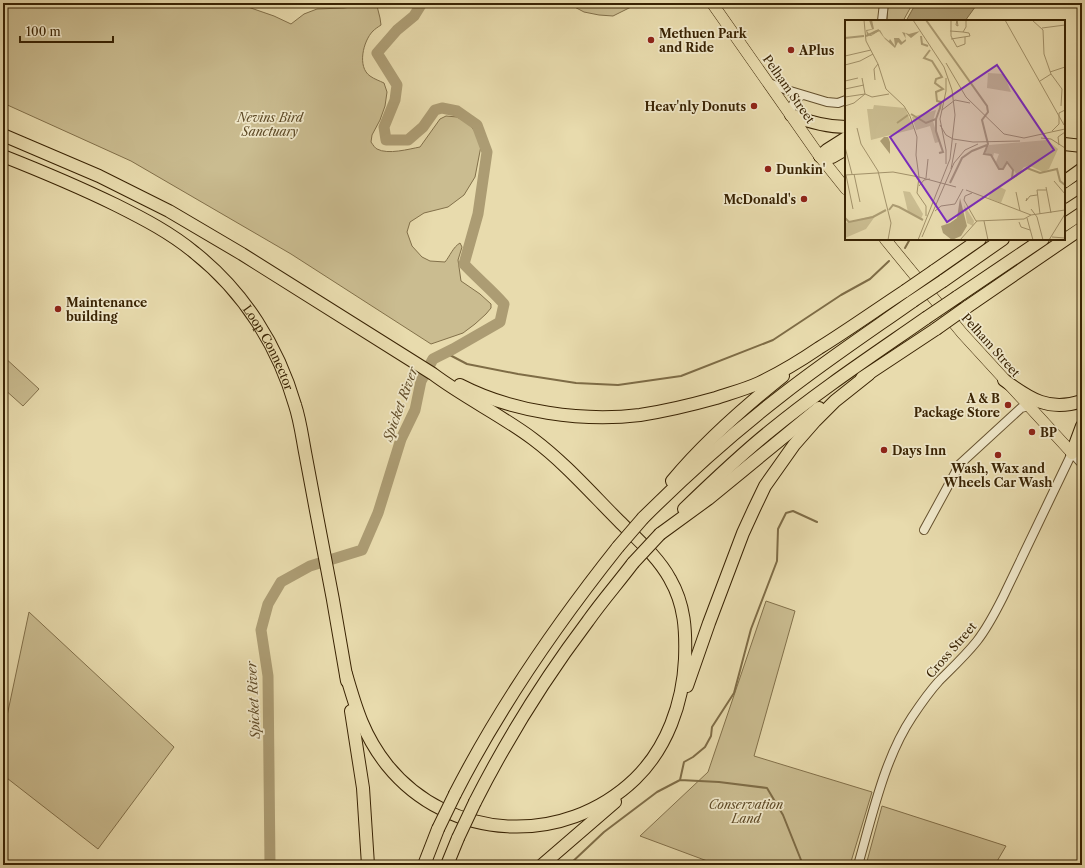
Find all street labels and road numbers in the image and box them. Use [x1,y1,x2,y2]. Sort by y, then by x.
street label: Pelham Street [760,52,819,127]
street label: Loop Connector [240,302,297,392]
street label: Pelham Street [959,310,1024,380]
street label: Cross Street [923,618,980,681]

